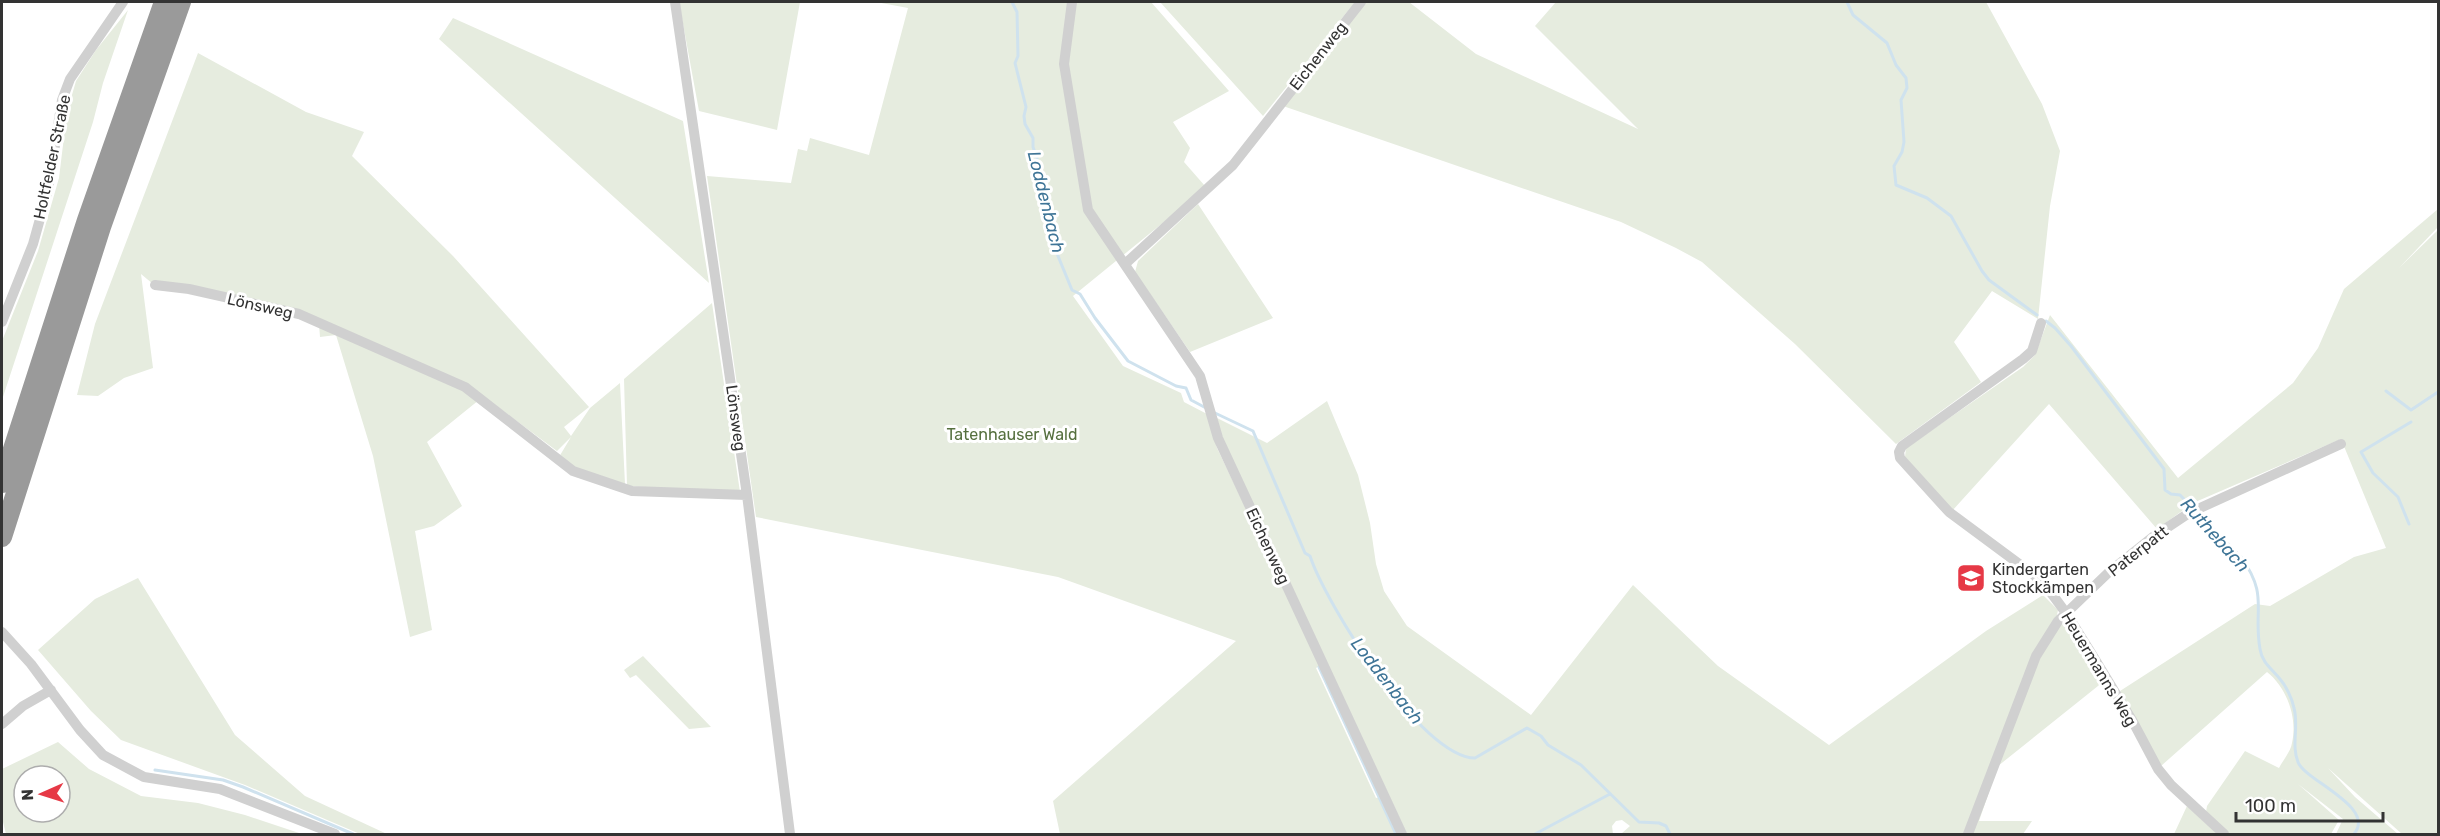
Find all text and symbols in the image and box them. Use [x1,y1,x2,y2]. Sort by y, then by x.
street label: Eichenweg [1285,18,1351,94]
street label: Holtfelder Straße [29,93,75,221]
water label: Loddenbach [1023,149,1069,255]
street label: Lönsweg [225,289,295,323]
street label: Lönsweg [722,384,750,452]
park label: Tatenhauser Wald [947,425,1077,444]
water label: Ruthebach [2176,493,2254,577]
street label: Eichenweg [1242,505,1294,587]
street label: Paterpatt [2104,522,2172,580]
place label: Kindergarten Stockkämpen [1992,560,2094,597]
school or university icon: Kindergarten Stockkämpen [1955,562,1987,594]
street label: Heuermanns Weg [2057,608,2141,730]
water label: Loddenbach [1346,633,1428,729]
north arrow [12,764,72,824]
scale bar [2236,785,2383,823]
text: N [18,789,37,801]
text: 100 m [2245,795,2296,817]

